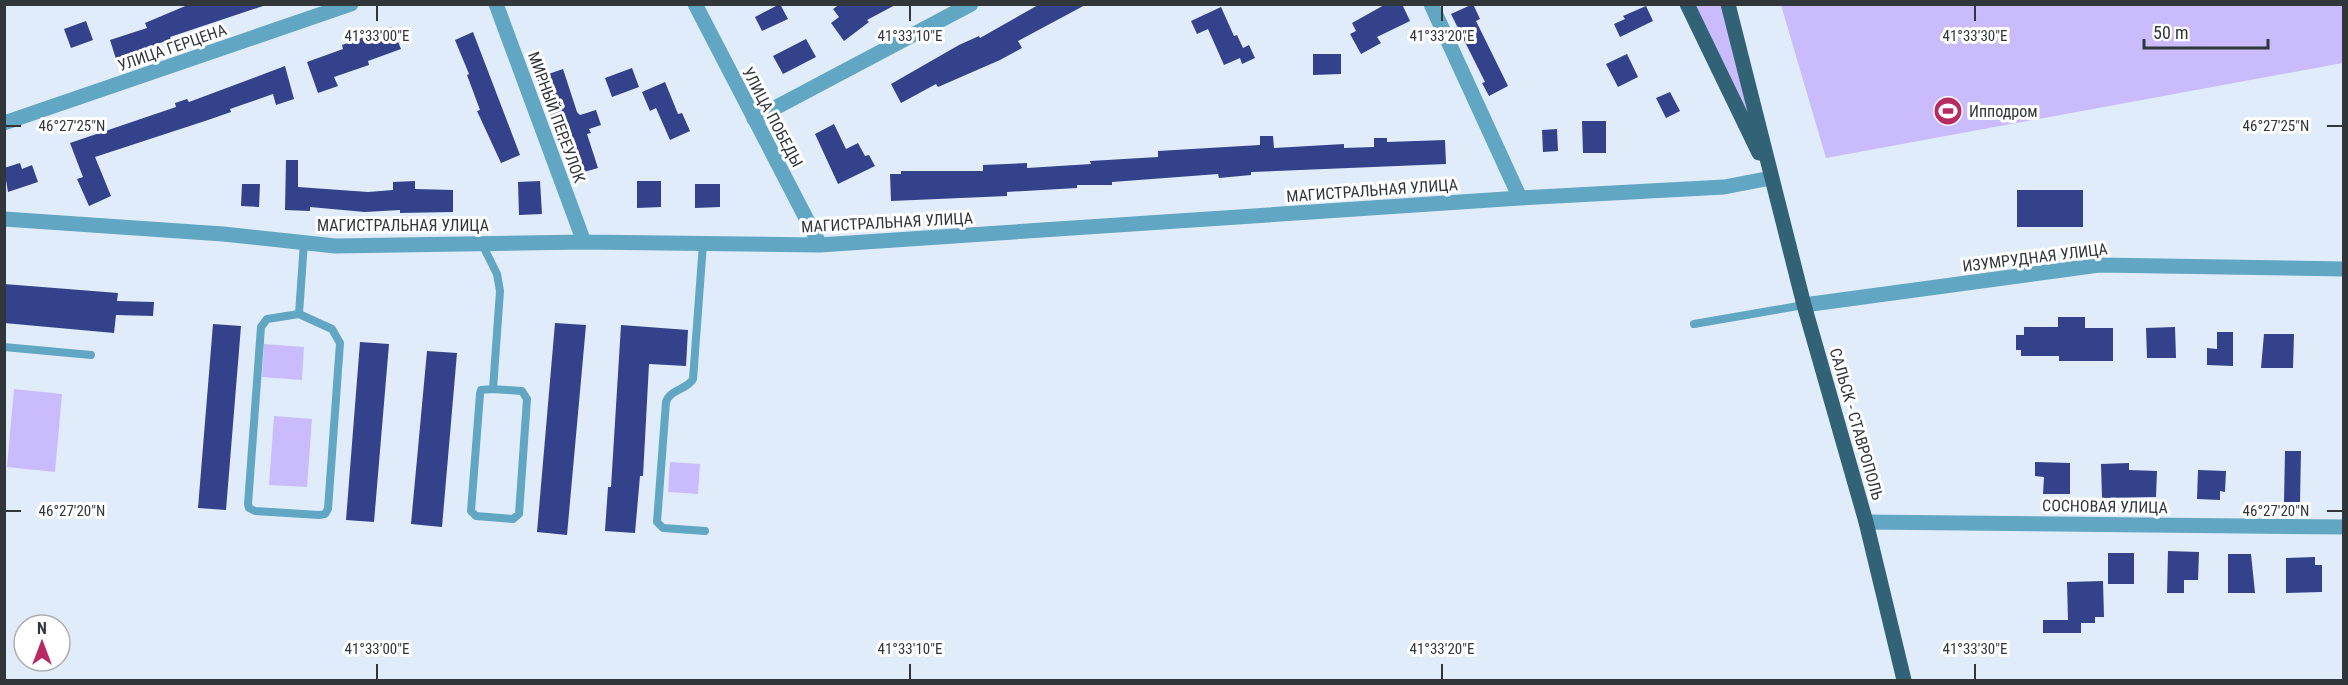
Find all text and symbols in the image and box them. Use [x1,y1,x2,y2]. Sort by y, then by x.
scale bar [2144,12,2268,50]
street label: УЛИЦА ГЕРЦЕНА [115,20,229,75]
text: 50 m [2153,22,2188,43]
text: 41°33'00"E [345,27,409,45]
text: 41°33'10"E [878,27,942,45]
text: 41°33'20"E [1410,27,1474,45]
text: 41°33'30"E [1943,27,2007,45]
street label: МИРНЫЙ ПЕРЕУЛОК [524,49,589,185]
street label: УЛИЦА ПОБЕДЫ [738,64,807,170]
sports icon: Ипподром [1932,95,1964,127]
place label: Ипподром [1969,102,2038,121]
text: 46°27'25"N [39,117,105,135]
text: 46°27'25"N [2243,117,2309,135]
street label: МАГИСТРАЛЬНАЯ УЛИЦА [1286,175,1458,206]
street label: МАГИСТРАЛЬНАЯ УЛИЦА [801,209,973,236]
street label: МАГИСТРАЛЬНАЯ УЛИЦА [317,216,489,235]
street label: ИЗУМРУДНАЯ УЛИЦА [1961,239,2109,276]
street label: САЛЬСК - СТАВРОПОЛЬ [1826,346,1887,503]
street label: СОСНОВАЯ УЛИЦА [2042,496,2168,517]
text: 46°27'20"N [39,502,105,520]
text: 46°27'20"N [2243,502,2309,520]
north arrow [12,613,72,673]
text: N [37,619,47,638]
text: 41°33'00"E [345,640,409,658]
text: 41°33'10"E [878,640,942,658]
text: 41°33'20"E [1410,640,1474,658]
text: 41°33'30"E [1943,640,2007,658]

